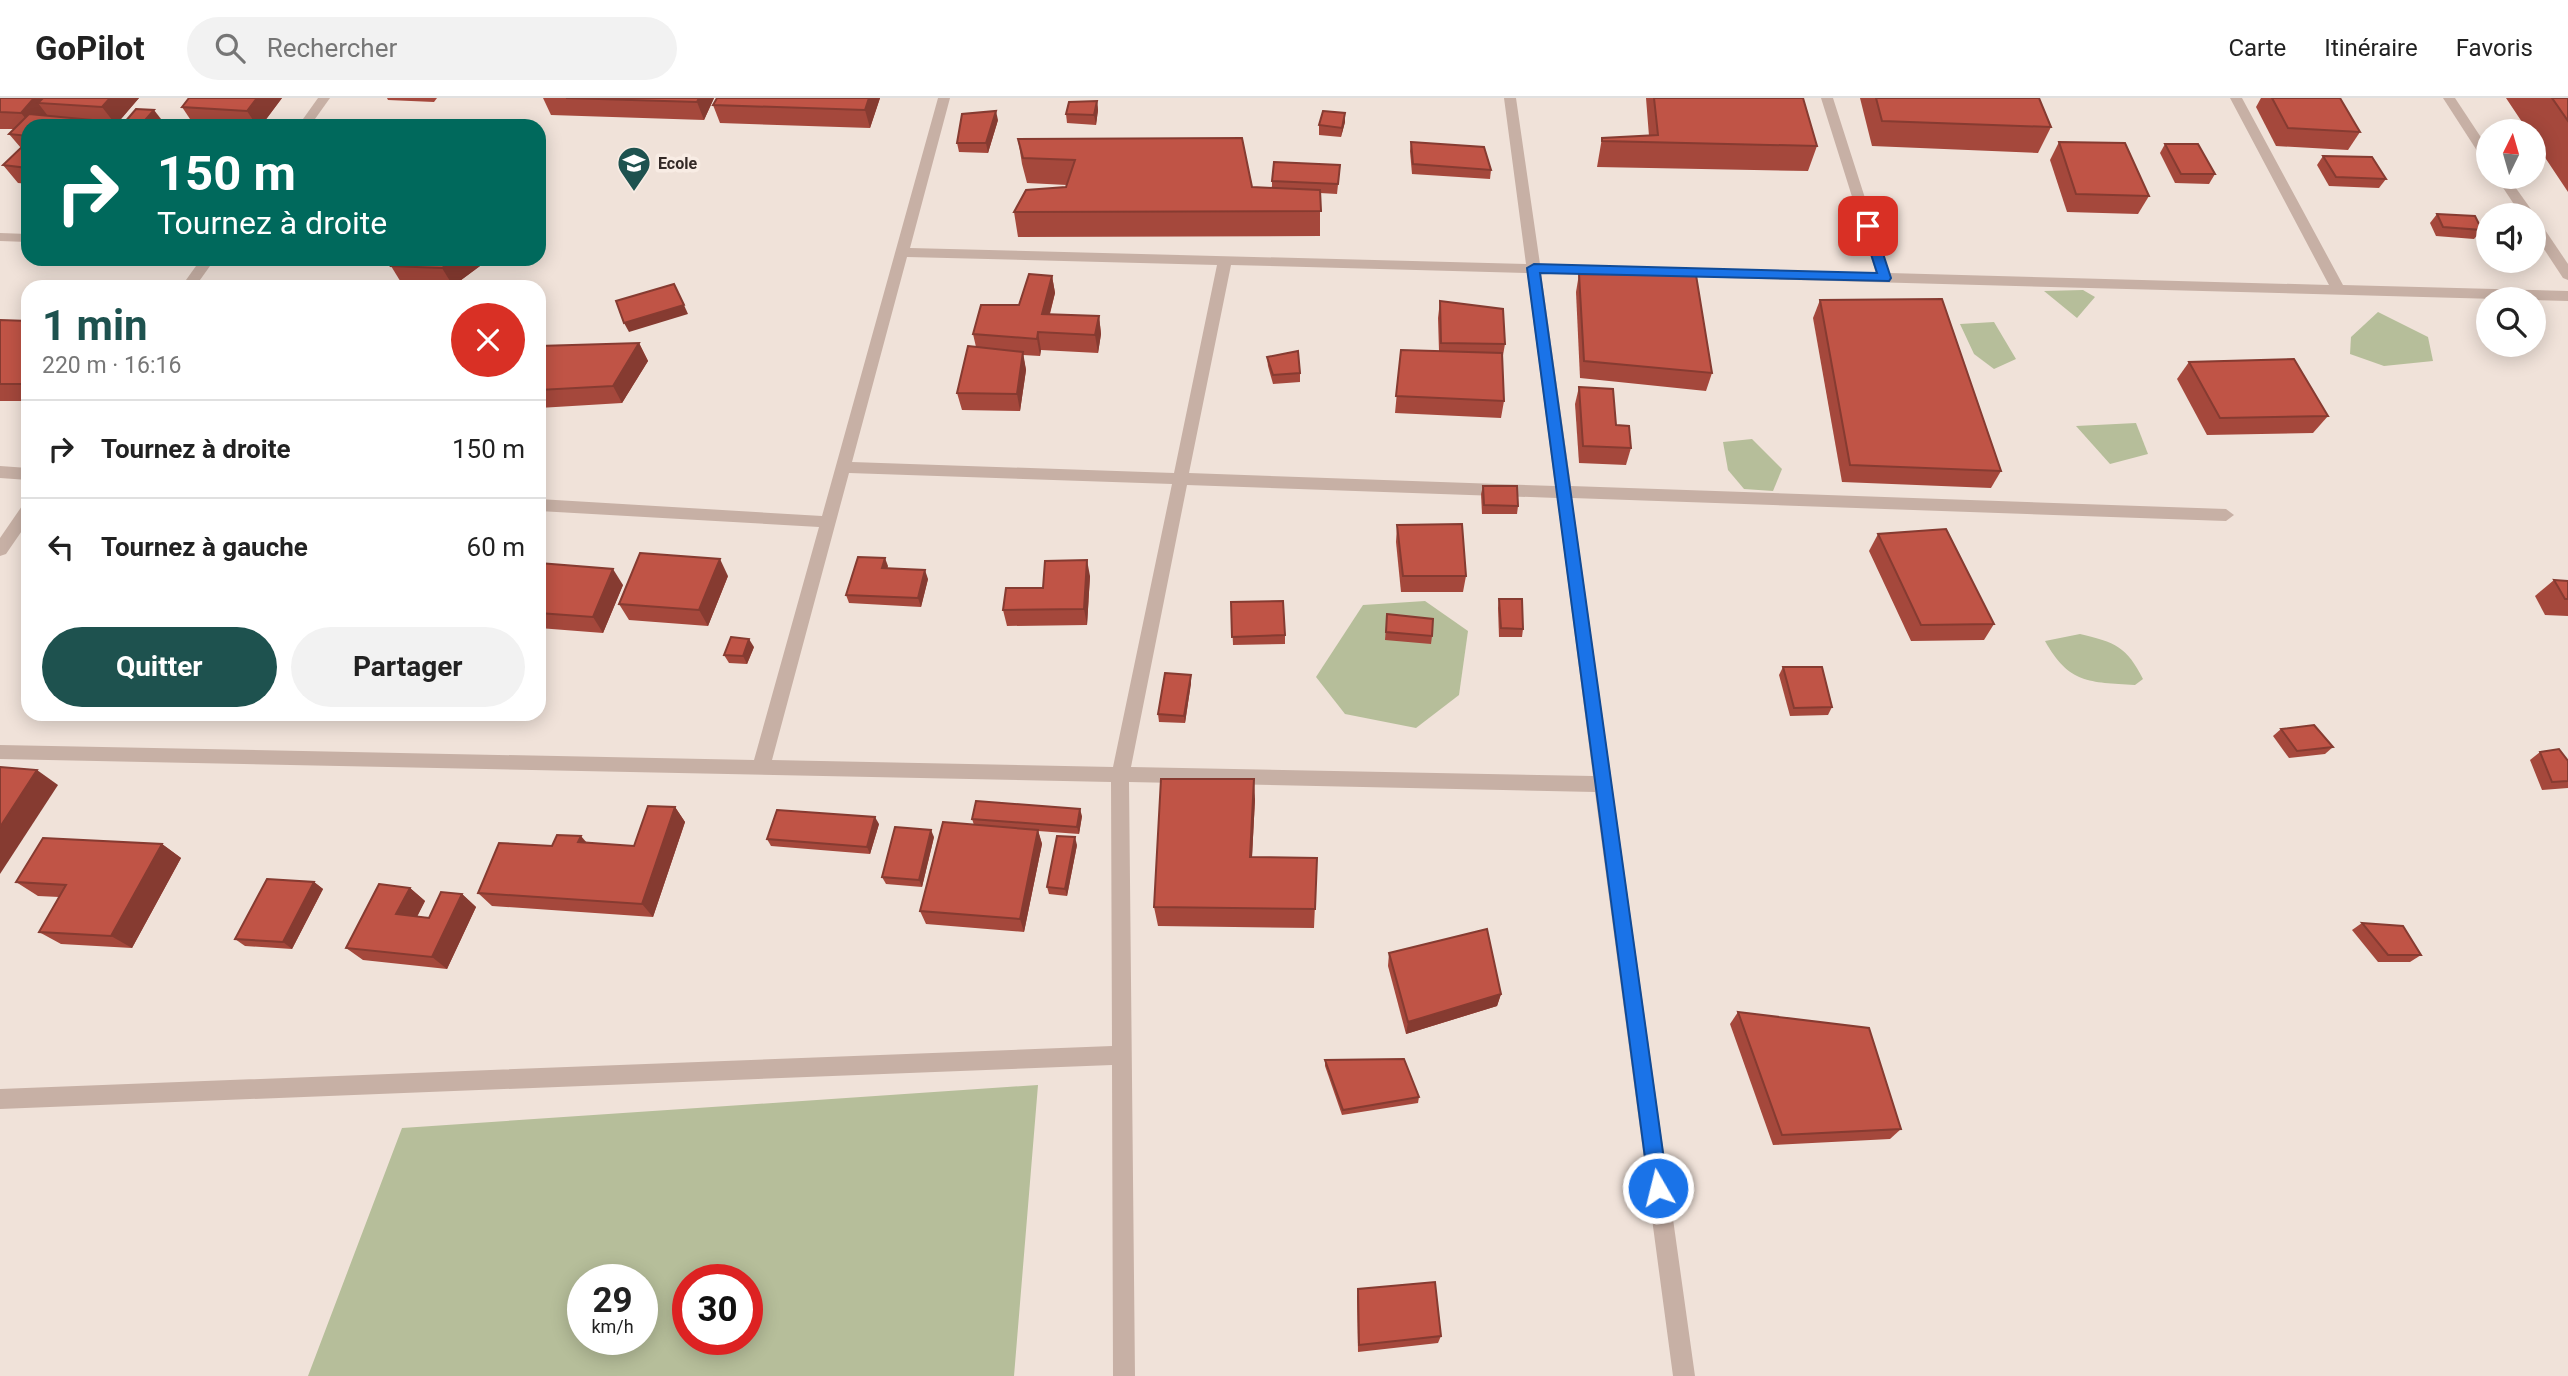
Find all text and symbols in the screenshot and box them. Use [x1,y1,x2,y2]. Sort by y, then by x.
search box [187,17,677,80]
text: GoPilot [35,29,145,68]
icon: search [211,29,249,67]
text: Rechercher [267,33,397,63]
text: Carte [2228,34,2286,62]
text: Itinéraire [2324,34,2418,62]
text: Favoris [2456,34,2533,62]
north arrow [2476,119,2546,189]
map controls [2476,119,2546,357]
school or university icon: Ecole [615,144,653,193]
text: 150 m [157,145,296,202]
icon: right [42,147,133,238]
place label: Ecole [658,154,697,173]
pin [1838,196,1898,256]
button: sound [2476,203,2546,273]
text: Tournez à droite [157,204,387,242]
icon: arrive [1849,207,1887,245]
button: search [2476,287,2546,357]
text: 1 min [42,301,148,350]
button: close [451,303,525,377]
text: 220 m · 16:16 [42,352,181,379]
icon: right [42,430,80,468]
text: Tournez à droite [101,434,291,464]
text: 150 m [452,434,525,464]
icon: left [42,528,80,566]
text: Tournez à gauche [101,532,308,562]
text: 60 m [467,532,525,562]
button: Quitter [42,627,277,707]
button: Partager [291,627,525,707]
position arrow [1621,1151,1695,1225]
speed limit sign: 30 [672,1264,763,1355]
text: 29 [592,1280,633,1321]
text: km/h [591,1316,634,1337]

